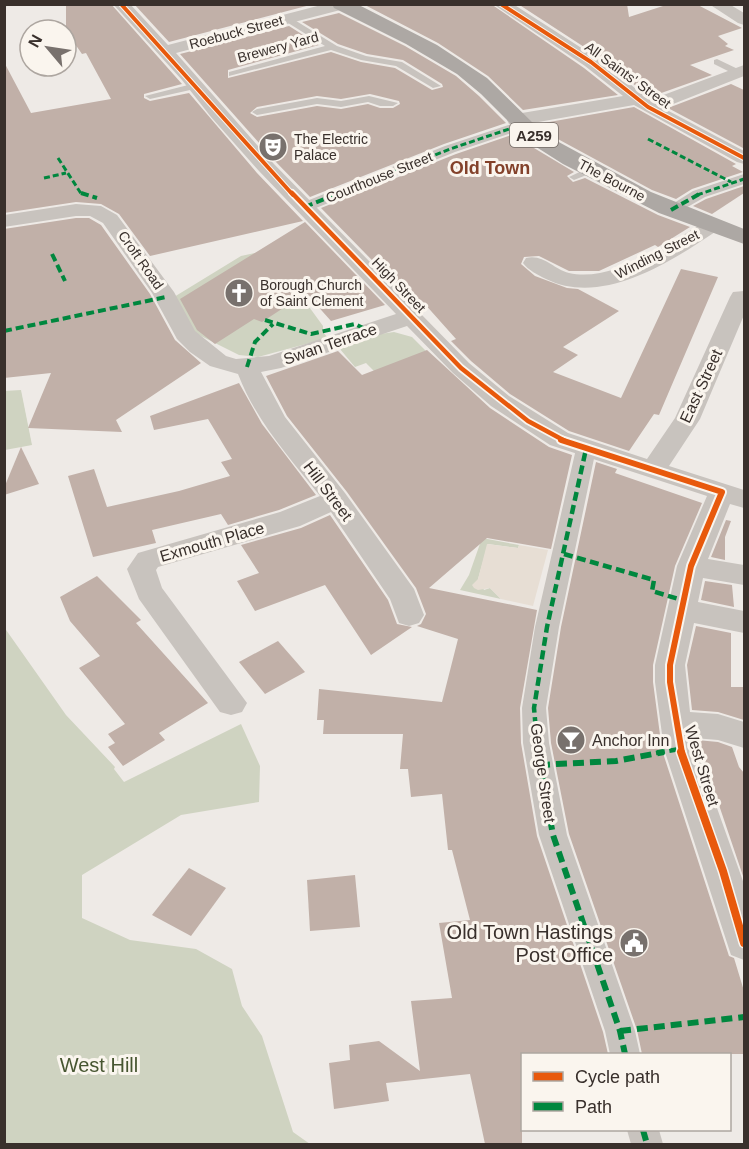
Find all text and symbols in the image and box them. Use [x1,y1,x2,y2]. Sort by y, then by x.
street label: Roebuck Street [187,12,285,52]
north arrow [18,18,78,78]
street label: Brewery Yard [236,28,320,66]
text: N [25,32,46,50]
street label: All Saints' Street [582,38,674,112]
road number: A259 [510,123,558,147]
theatre icon: The Electric Palace [257,131,289,163]
place label: The Electric Palace [294,131,368,163]
street label: Courthouse Street [323,148,435,206]
street label: The Bourne [576,156,648,204]
district label: Old Town [450,158,530,178]
street label: Winding Street [612,226,702,282]
street label: Croft Road [115,228,167,292]
street label: High Street [369,254,429,316]
church icon: Borough Church of Saint Clement [223,277,255,309]
place label: Borough Church of Saint Clement [260,277,364,309]
street label: Swan Terrace [281,320,379,368]
street label: East Street [677,346,726,425]
street label: Hill Street [300,458,356,524]
street label: Exmouth Place [158,519,266,565]
street label: George Street [528,722,558,824]
bar icon: Anchor Inn [555,724,587,756]
street label: West Street [682,724,722,809]
place label: Anchor Inn [592,732,669,749]
place label: Old Town Hastings Post Office [447,921,613,966]
public building icon: Old Town Hastings Post Office [618,927,650,959]
legend [521,1053,731,1131]
park label: West Hill [60,1054,138,1076]
text: Cycle path [575,1067,660,1087]
text: Path [575,1097,612,1117]

